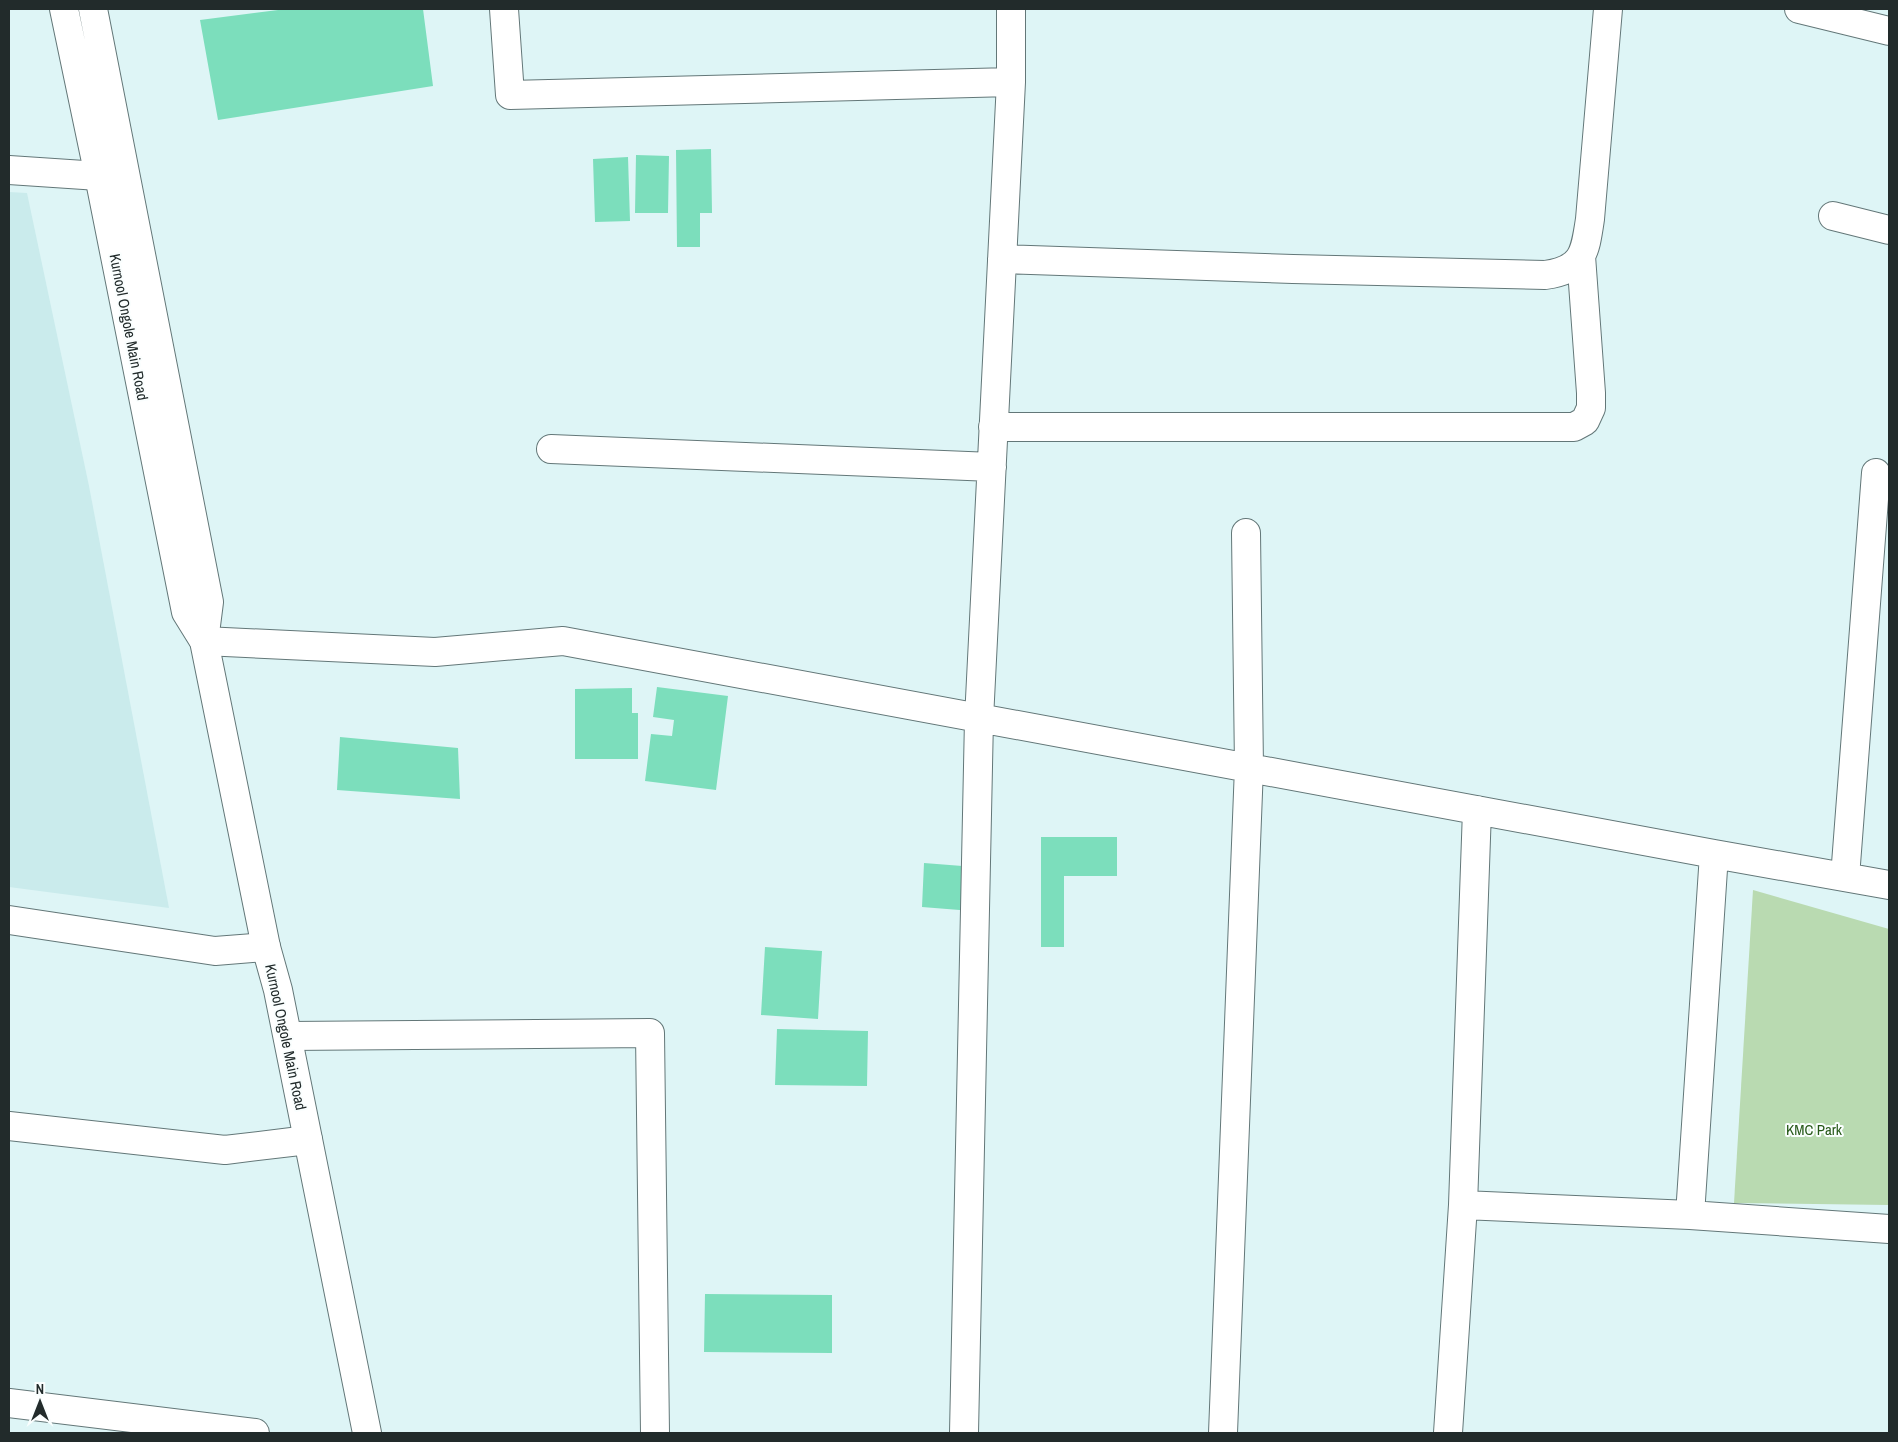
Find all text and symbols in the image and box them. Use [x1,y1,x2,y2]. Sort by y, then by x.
street label: Kurnool Ongole Main Road [104,252,154,402]
street label: Kurnool Ongole Main Road [260,962,312,1112]
park label: KMC Park [1786,1119,1843,1140]
north arrow [15,1377,65,1427]
text: N [36,1380,44,1398]

